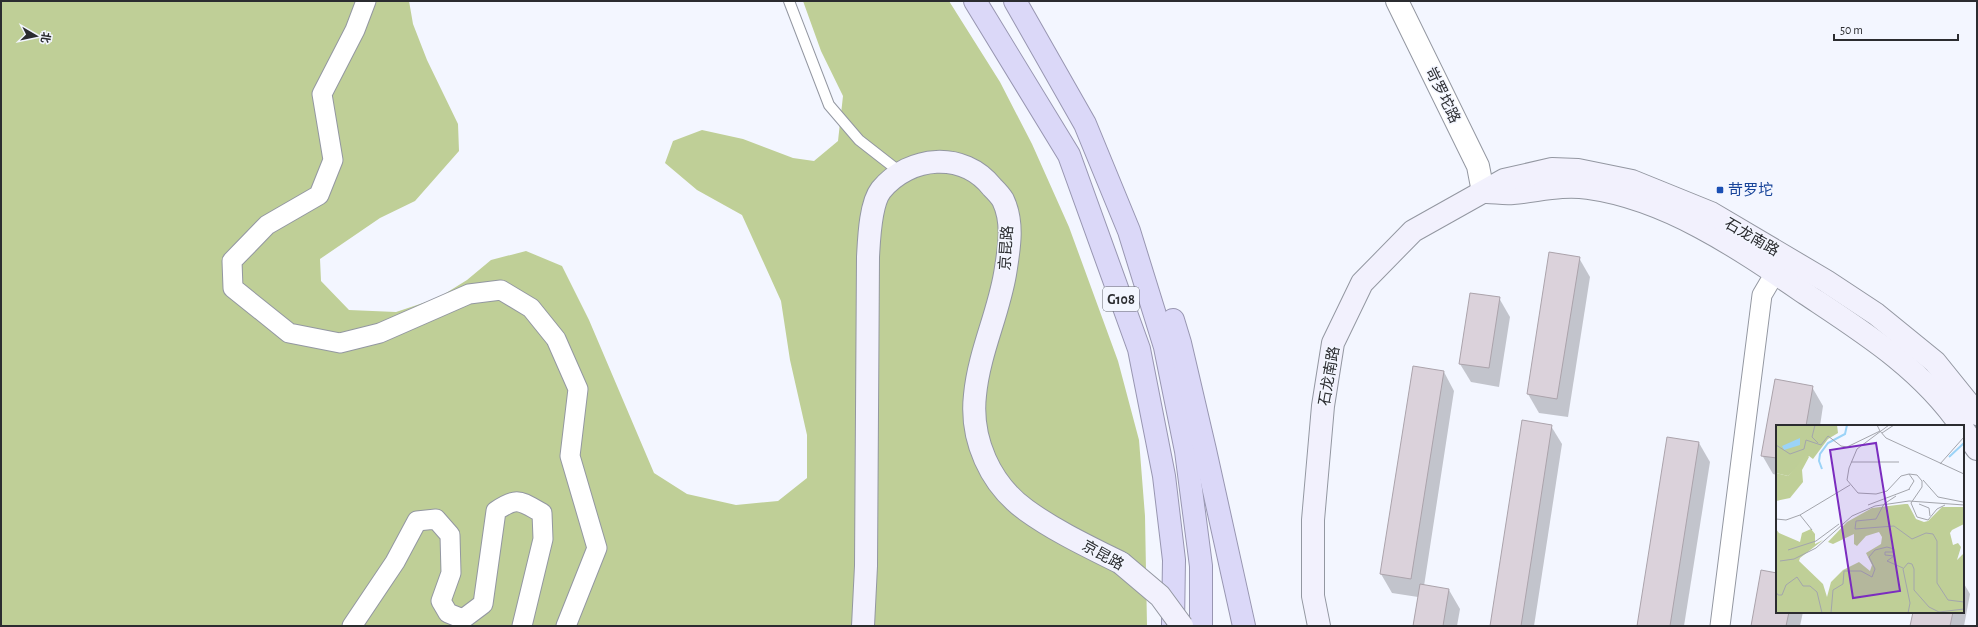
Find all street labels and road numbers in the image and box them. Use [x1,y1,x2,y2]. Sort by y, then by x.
street label: 岢罗坨路 [1423,64,1464,125]
street label: 石龙南路 [1722,214,1782,259]
street label: 京昆路 [996,225,1016,271]
road number: G108 [1103,287,1139,311]
street label: 石龙南路 [1315,345,1342,407]
street label: 京昆路 [1079,537,1127,573]

